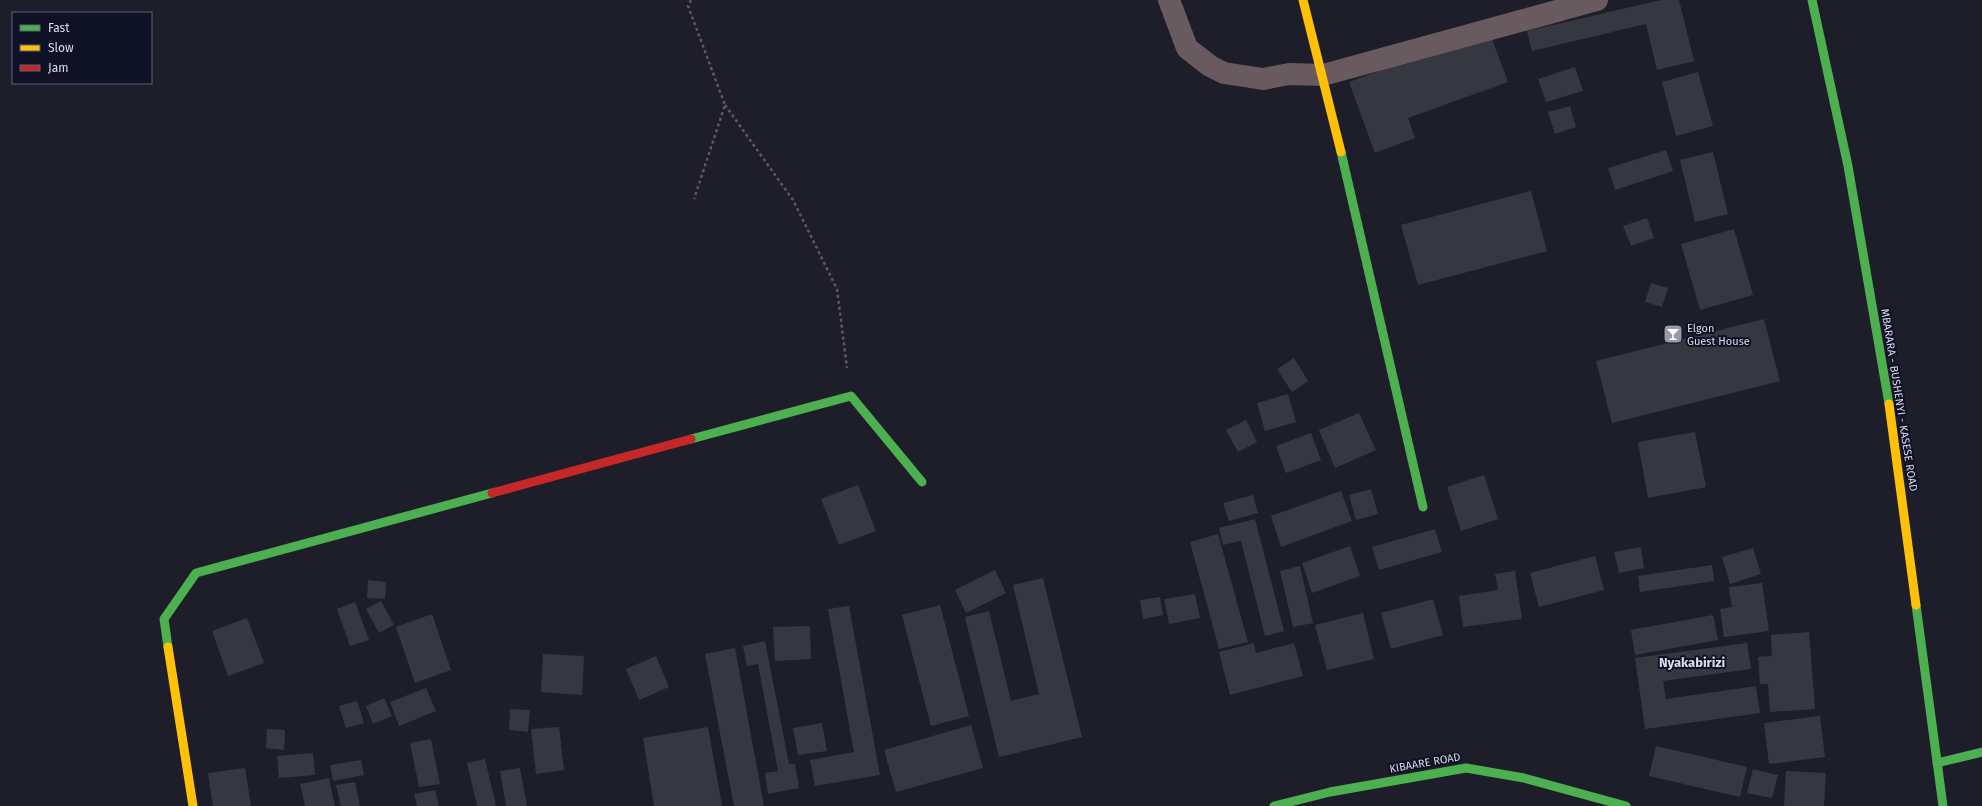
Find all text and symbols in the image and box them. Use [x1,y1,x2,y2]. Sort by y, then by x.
legend [12,12,152,84]
text: Fast [48,21,70,35]
text: Slow [48,41,74,55]
text: Jam [48,61,68,75]
street label: MBARARA - BUSHENYI - KASESE ROAD [1878,308,1920,492]
place label: Elgon Guest House [1687,322,1750,348]
bar icon: Elgon Guest House [1662,323,1684,345]
district label: Nyakabirizi [1659,655,1725,670]
street label: KIBAARE ROAD [1388,750,1462,776]

